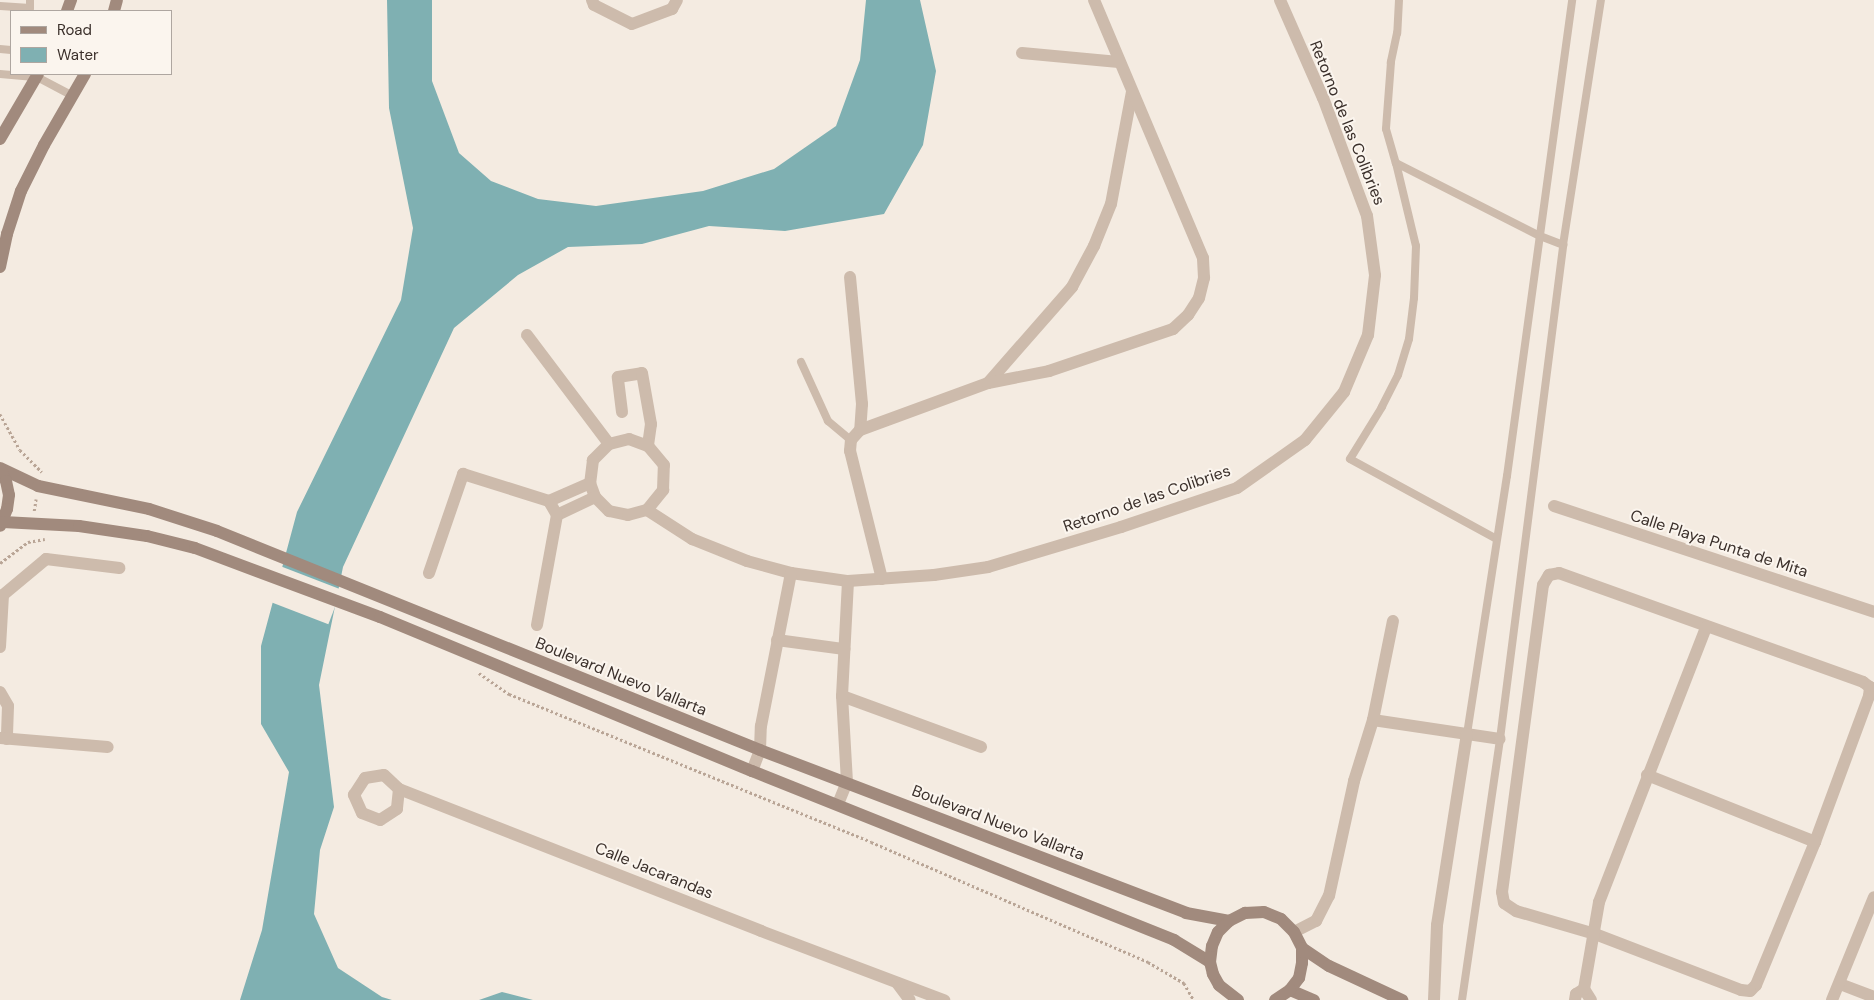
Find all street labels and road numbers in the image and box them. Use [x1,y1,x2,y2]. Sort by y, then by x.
street label: Retorno de las Colibries [1305,38,1389,208]
street label: Retorno de las Colibries [1061,461,1233,537]
street label: Calle Playa Punta de Mita [1628,506,1810,582]
street label: Boulevard Nuevo Vallarta [532,634,710,720]
street label: Boulevard Nuevo Vallarta [909,781,1087,865]
street label: Calle Jacarandas [592,839,716,903]

